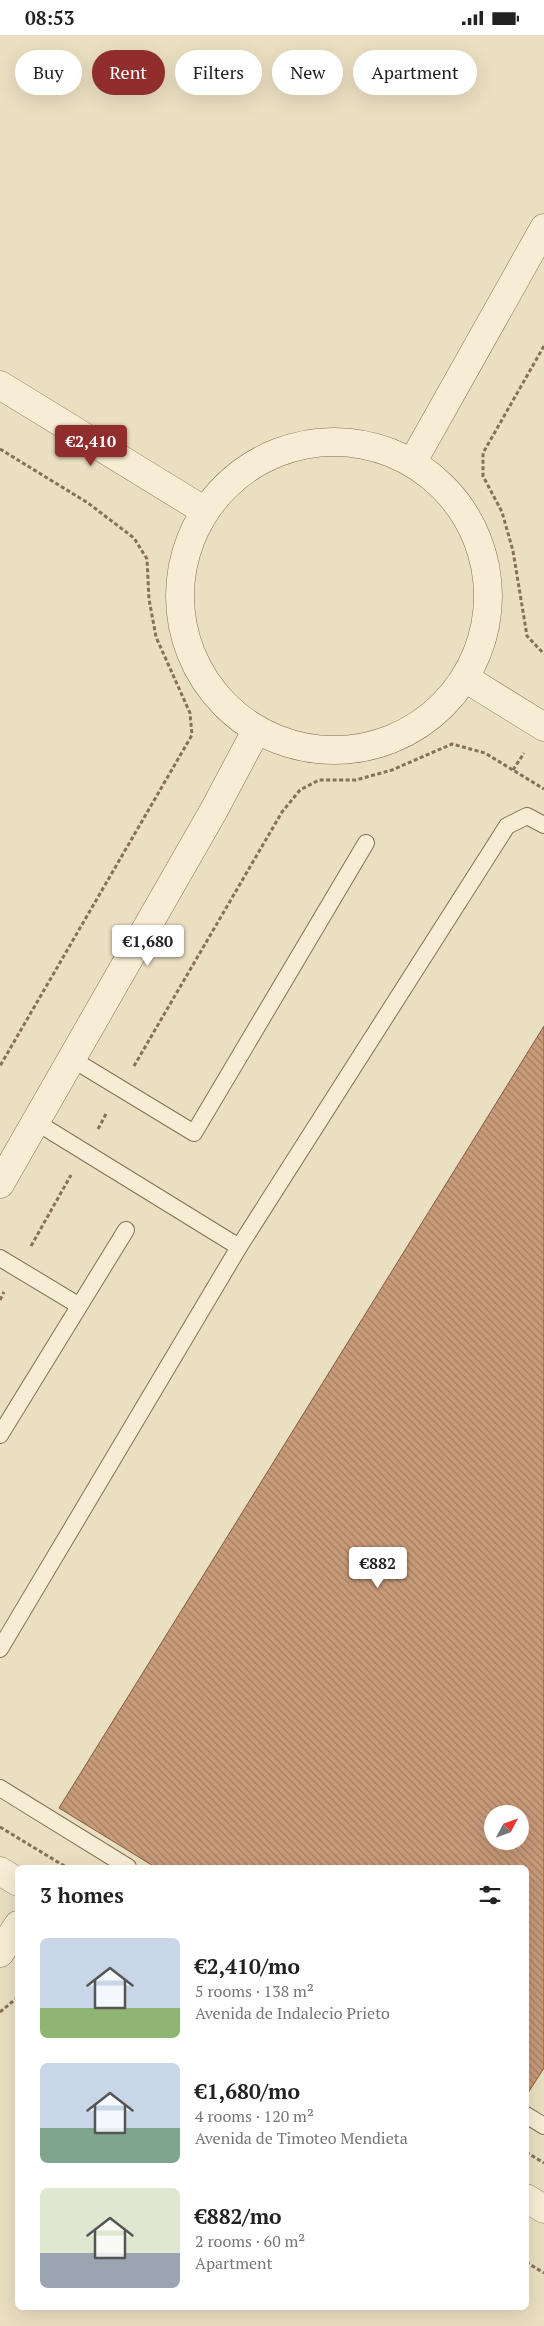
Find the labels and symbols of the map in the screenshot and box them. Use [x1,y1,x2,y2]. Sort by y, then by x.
pin: €2,410 [50,425,132,467]
pin: €1,680 [107,925,189,967]
pin: €882 [348,1547,408,1589]
north arrow [484,1805,529,1850]

